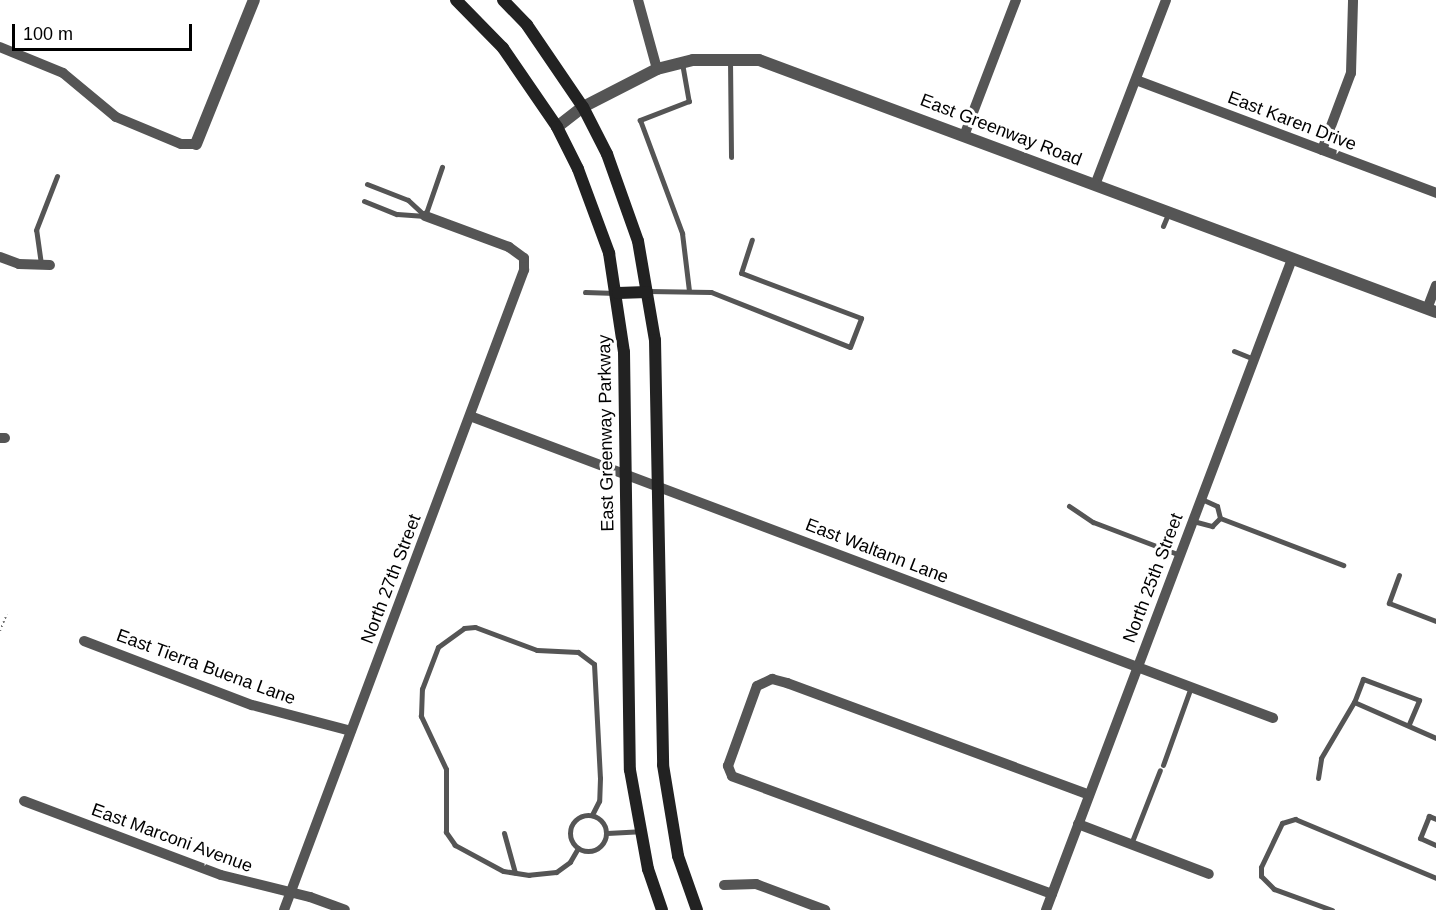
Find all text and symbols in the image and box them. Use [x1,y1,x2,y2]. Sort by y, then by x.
scale bar [15,12,195,50]
text: 100 m [23,24,73,44]
street label: East Karen Drive [1225,87,1359,155]
street label: East Greenway Road [917,89,1085,171]
street label: East Greenway Parkway [593,334,619,532]
street label: North 25th Street [1118,510,1188,646]
street label: North 27th Street [356,511,426,647]
street label: East Waltann Lane [802,514,952,588]
street label: East Tierra Buena Lane [113,624,299,710]
street label: East Marconi Avenue [88,799,256,877]

